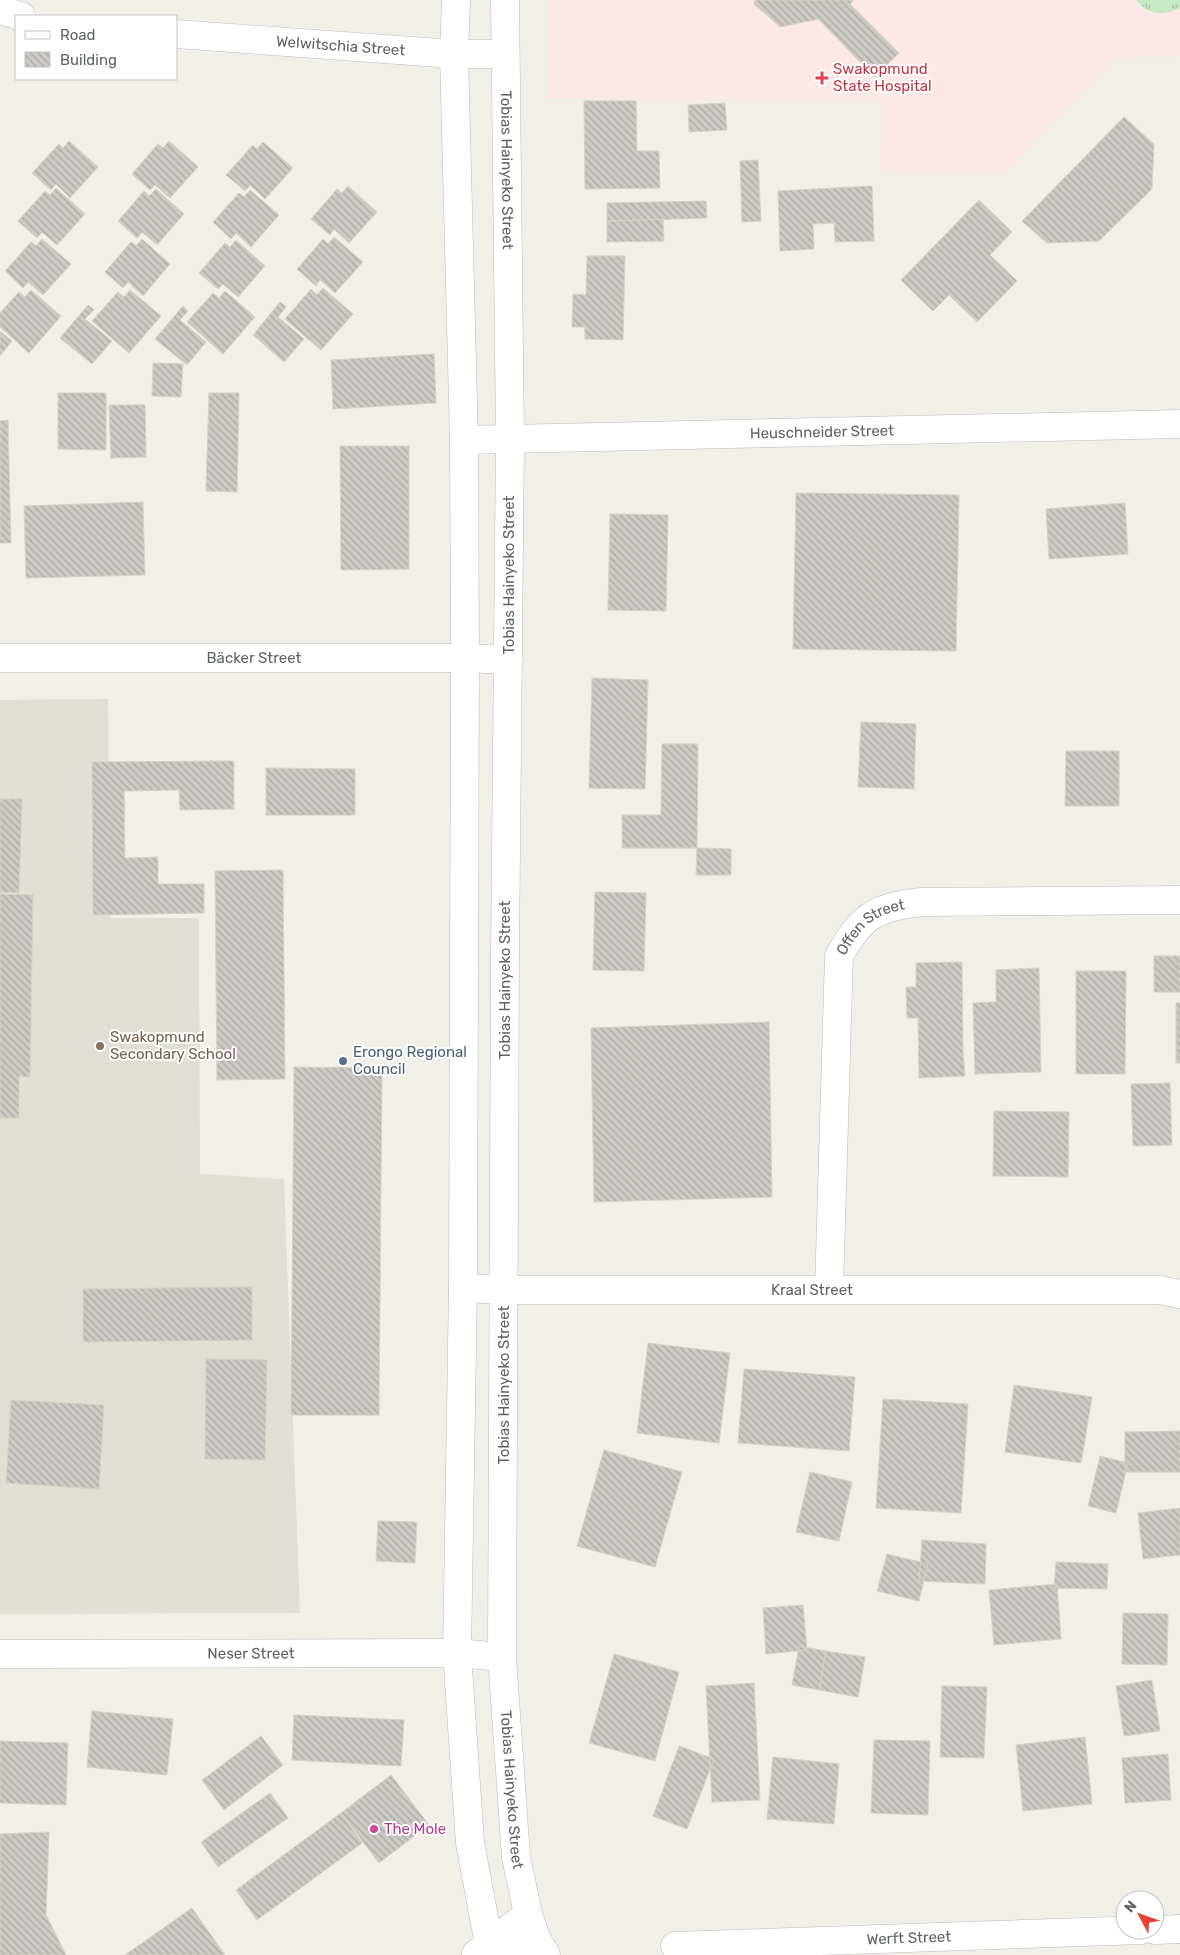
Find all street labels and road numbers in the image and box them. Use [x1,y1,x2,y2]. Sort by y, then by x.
street label: Welwitschia Street [275,32,406,59]
street label: Tobias Hainyeko Street [497,90,517,250]
street label: Heuschneider Street [750,421,894,443]
street label: Tobias Hainyeko Street [500,495,518,654]
street label: Bäcker Street [207,649,302,667]
street label: Offen Street [833,895,906,958]
street label: Tobias Hainyeko Street [496,900,514,1059]
street label: Kraal Street [771,1281,853,1299]
street label: Tobias Hainyeko Street [495,1305,513,1464]
street label: Neser Street [207,1644,295,1663]
street label: Tobias Hainyeko Street [497,1710,527,1871]
street label: Werft Street [866,1928,952,1948]

